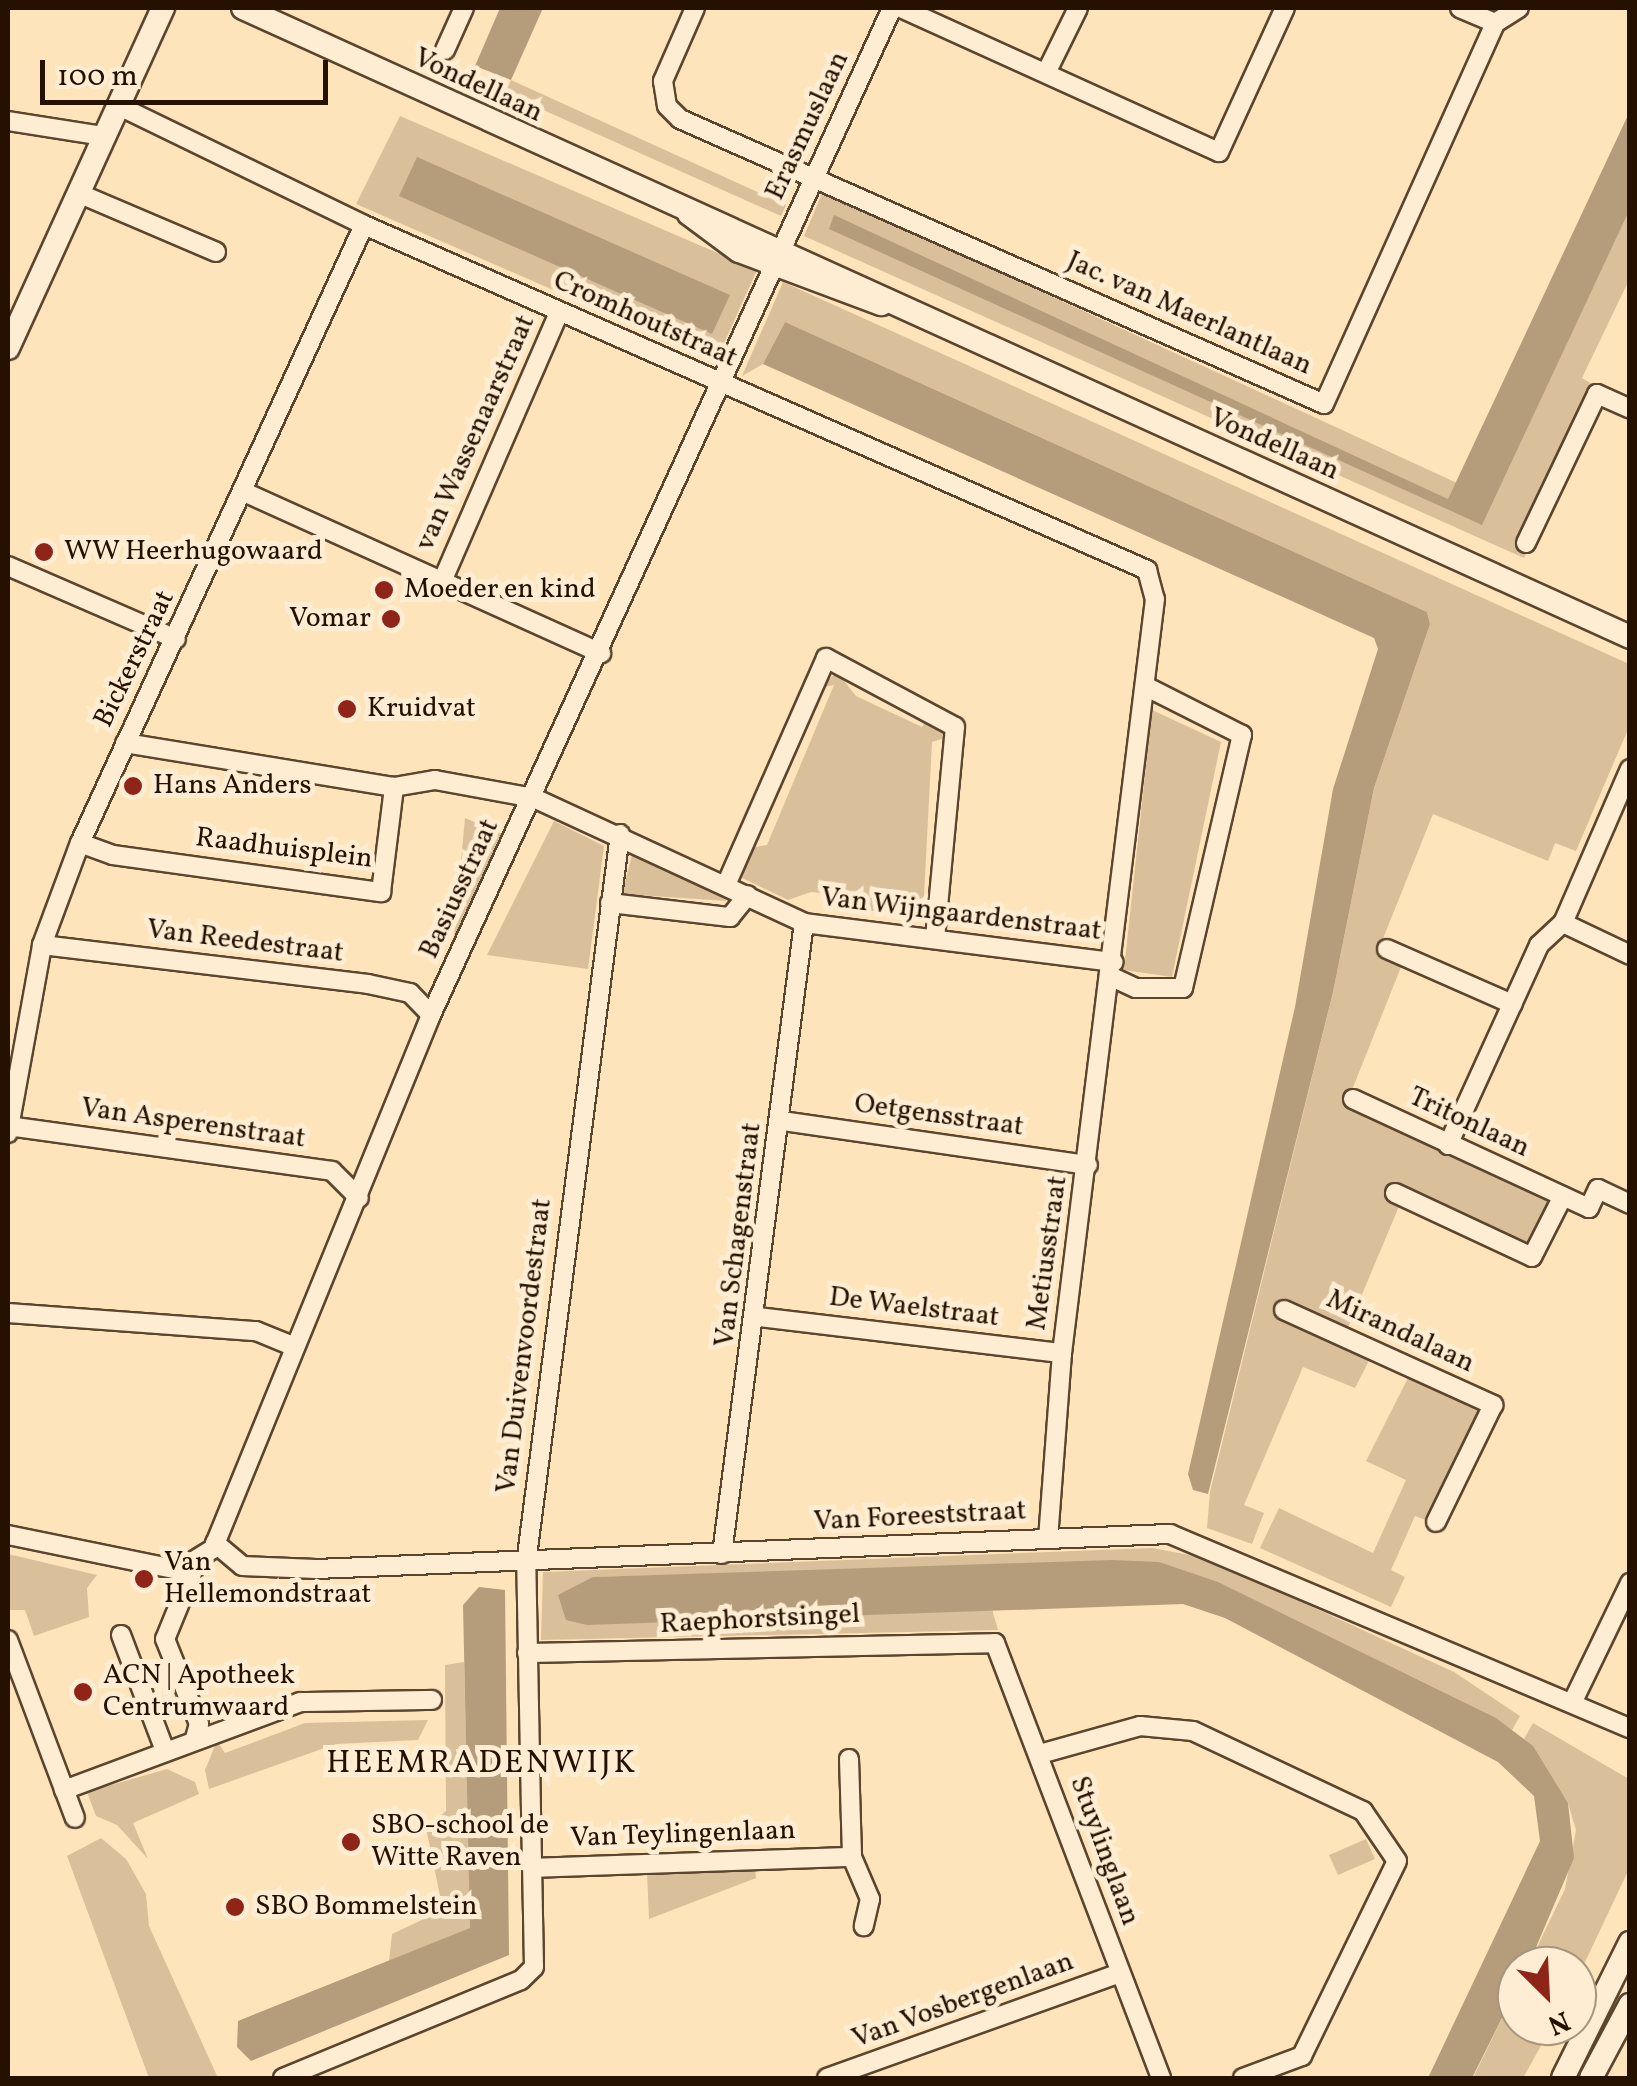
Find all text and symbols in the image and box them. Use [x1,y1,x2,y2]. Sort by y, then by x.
scale bar [45,40,332,102]
street label: Vondellaan [408,41,548,131]
street label: Erasmuslaan [759,46,857,206]
text: 100 m [57,56,138,98]
street label: Jac. van Maerlantlaan [1061,245,1317,383]
street label: Cromhoutstraat [548,264,742,376]
street label: van Wassenaarstraat [409,309,543,557]
street label: Vondellaan [1204,401,1344,489]
place label: WW Heerhugowaard [64,535,324,569]
marker: WW Heerhugowaard [33,541,55,563]
place label: Moeder en kind [404,573,596,607]
marker: Moeder en kind [373,579,395,601]
street label: Bickerstraat [87,585,183,733]
place label: Vomar [289,602,371,636]
marker: Vomar [380,608,402,630]
place label: Kruidvat [367,692,476,726]
marker: Kruidvat [336,698,358,720]
place label: Hans Anders [153,769,312,803]
marker: Hans Anders [122,775,144,797]
street label: Basiusstraat [413,814,507,964]
street label: Raadhuisplein [193,821,375,877]
street label: Van Wijngaardenstraat [818,881,1104,949]
street label: Van Reedestraat [145,913,345,971]
street label: Tritonlaan [1403,1080,1535,1166]
street label: Oetgensstraat [852,1087,1026,1145]
street label: Van Asperenstraat [79,1092,307,1156]
street label: Van Schagenstraat [709,1121,769,1349]
street label: Metiusstraat [1021,1174,1075,1332]
street label: Van Duivenvoordestraat [490,1197,560,1495]
street label: De Waelstraat [827,1281,1001,1335]
street label: Mirandalaan [1321,1283,1479,1381]
street label: Van Foreeststraat [813,1495,1027,1539]
place label: Van Hellemondstraat [164,1546,371,1612]
marker: Van Hellemondstraat [133,1568,155,1590]
street label: Raephorstsingel [659,1598,861,1642]
place label: ACN | Apotheek Centrumwaard [103,1659,295,1725]
marker: ACN | Apotheek Centrumwaard [72,1681,94,1703]
district label: HEEMRADENWIJK [326,1745,638,1783]
street label: Stuylinglaan [1062,1772,1146,1930]
place label: SBO-school de Witte Raven [371,1809,549,1875]
street label: Van Teylingenlaan [569,1814,797,1856]
marker: SBO-school de Witte Raven [340,1831,362,1853]
place label: SBO Bommelstein [255,1890,477,1924]
marker: SBO Bommelstein [224,1896,246,1918]
street label: Van Vosbergenlaan [847,1945,1079,2057]
north arrow [1497,1946,1597,2046]
text: N [1541,2000,1576,2044]

